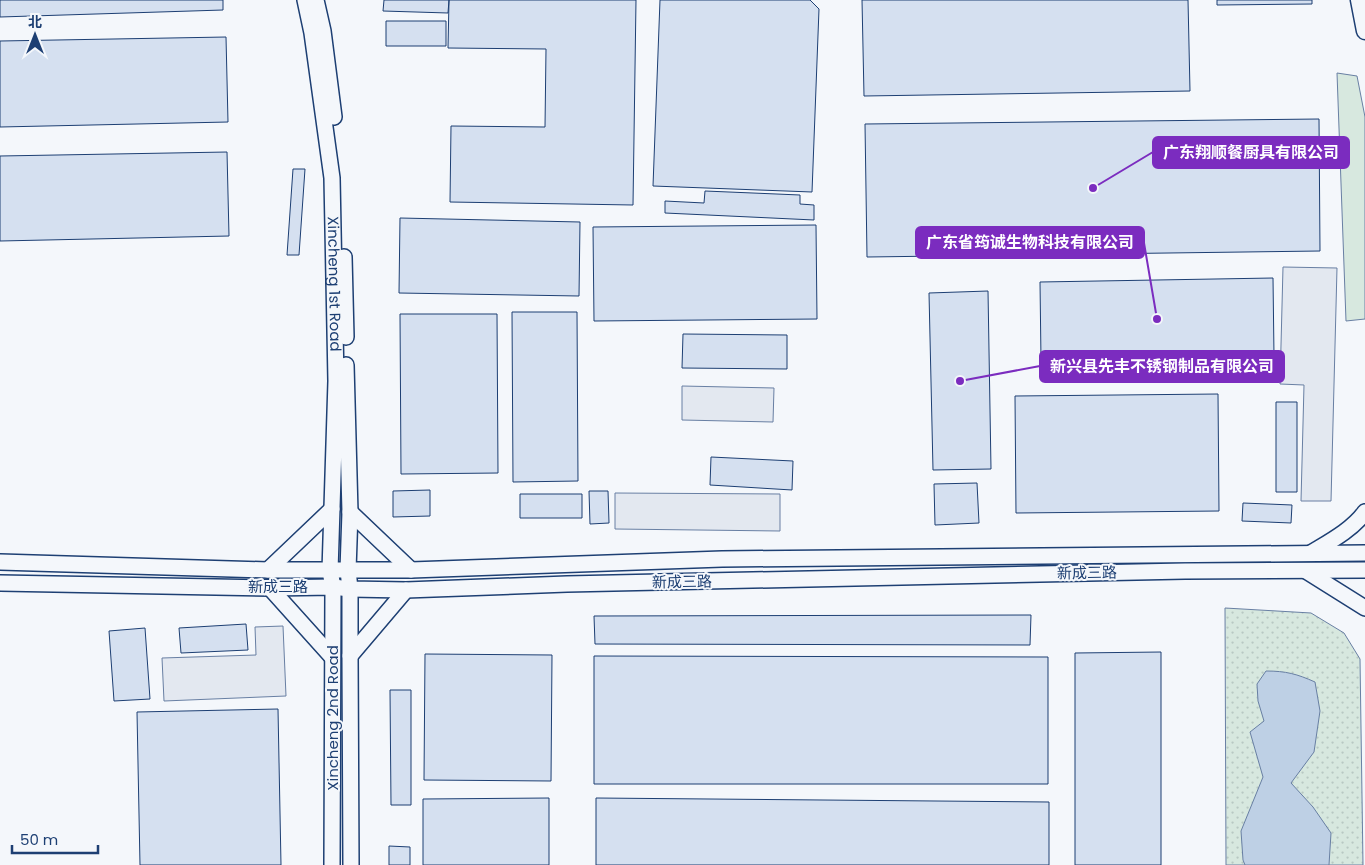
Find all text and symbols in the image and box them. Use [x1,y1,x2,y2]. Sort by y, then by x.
north arrow [10,10,60,60]
text: 北 [28,12,42,32]
callout: 广东翔顺餐厨具有限公司 [1153,137,1349,168]
text: 广东翔顺餐厨具有限公司 [1163,141,1339,164]
street label: Xincheng 1st Road [323,216,346,352]
callout: 广东省筠诚生物科技有限公司 [916,227,1144,258]
text: 广东省筠诚生物科技有限公司 [926,231,1134,254]
callout: 新兴县先丰不锈钢制品有限公司 [1040,351,1284,382]
text: 新兴县先丰不锈钢制品有限公司 [1050,355,1274,378]
street label: 新成三路 [1057,561,1117,584]
street label: 新成三路 [652,570,712,593]
street label: 新成三路 [248,576,308,597]
street label: Xincheng 2nd Road [322,645,343,791]
scale bar [12,822,99,854]
text: 50 m [20,829,58,850]

